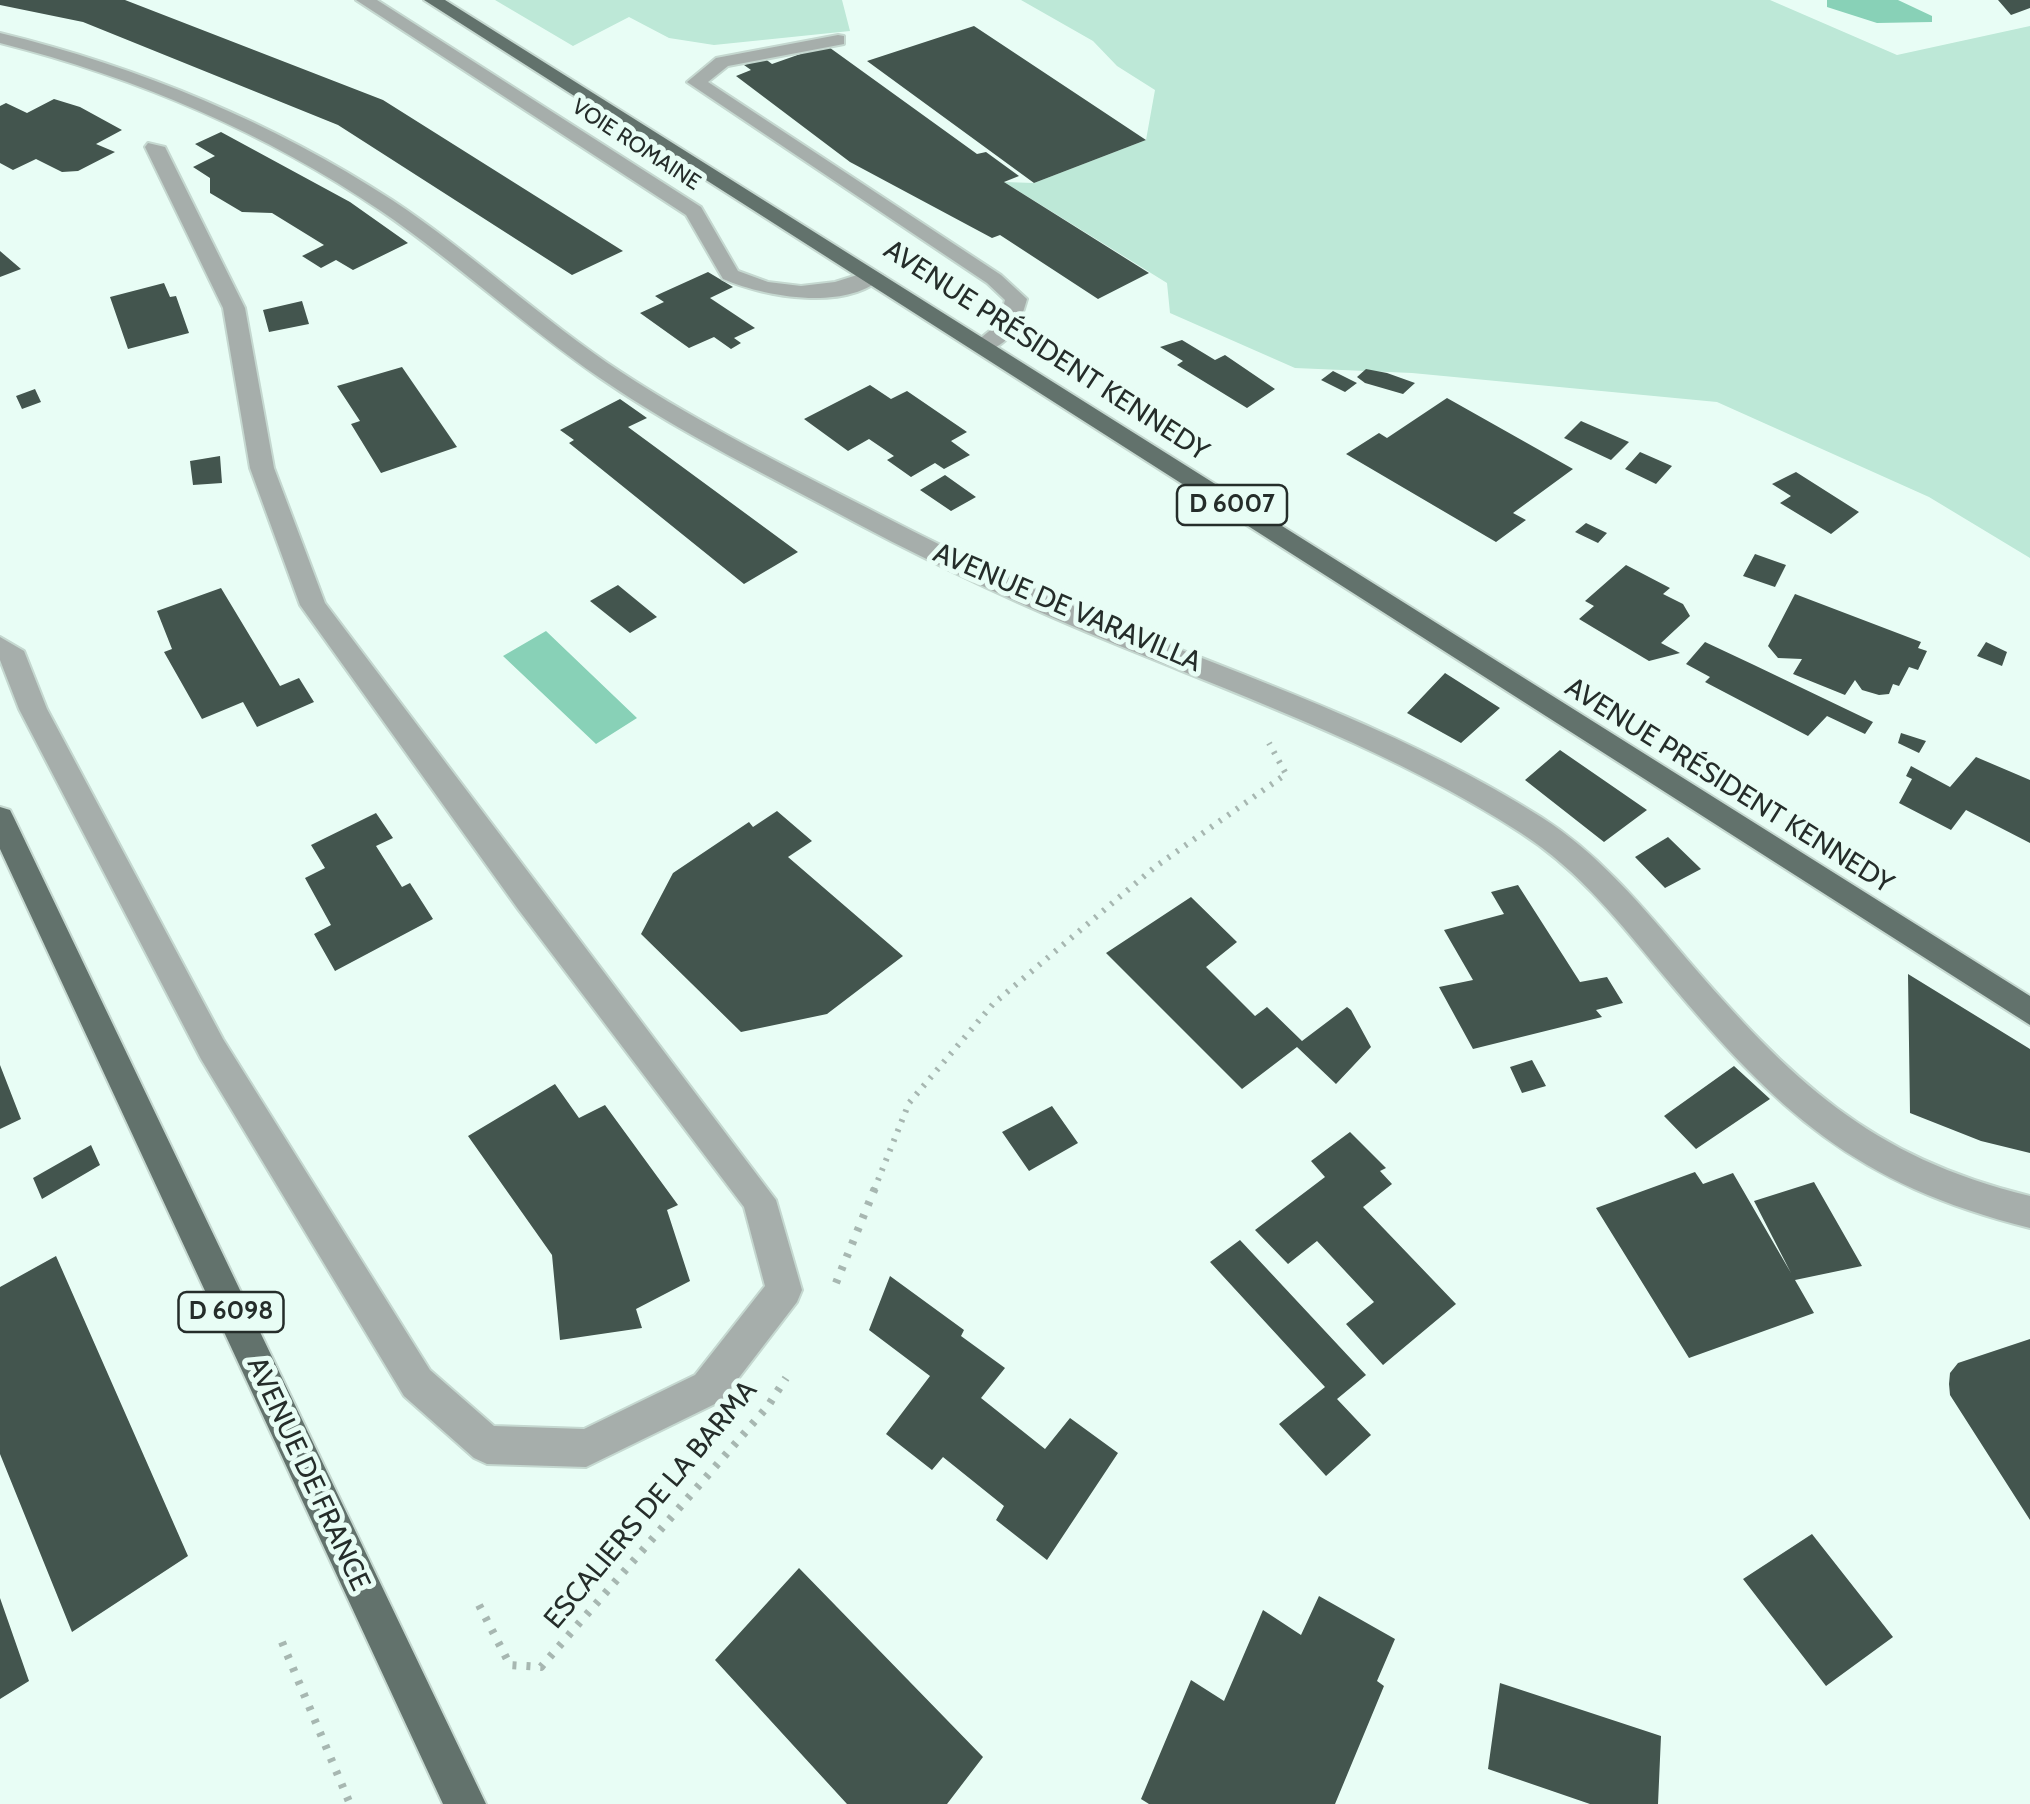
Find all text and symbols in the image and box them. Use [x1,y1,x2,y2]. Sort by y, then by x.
street label: VOIE ROMAINE [567,94,705,196]
street label: AVENUE PRÉSIDENT KENNEDY [877,233,1215,469]
road number: D 6007 [1177,485,1287,525]
street label: AVENUE DE VARAVILLA [928,536,1206,680]
street label: AVENUE PRÉSIDENT KENNEDY [1559,671,1899,901]
road number: D 6098 [178,1292,284,1332]
street label: AVENUE DE FRANCE [239,1352,377,1596]
street label: ESCALIERS DE LA BARMA [537,1374,765,1636]

